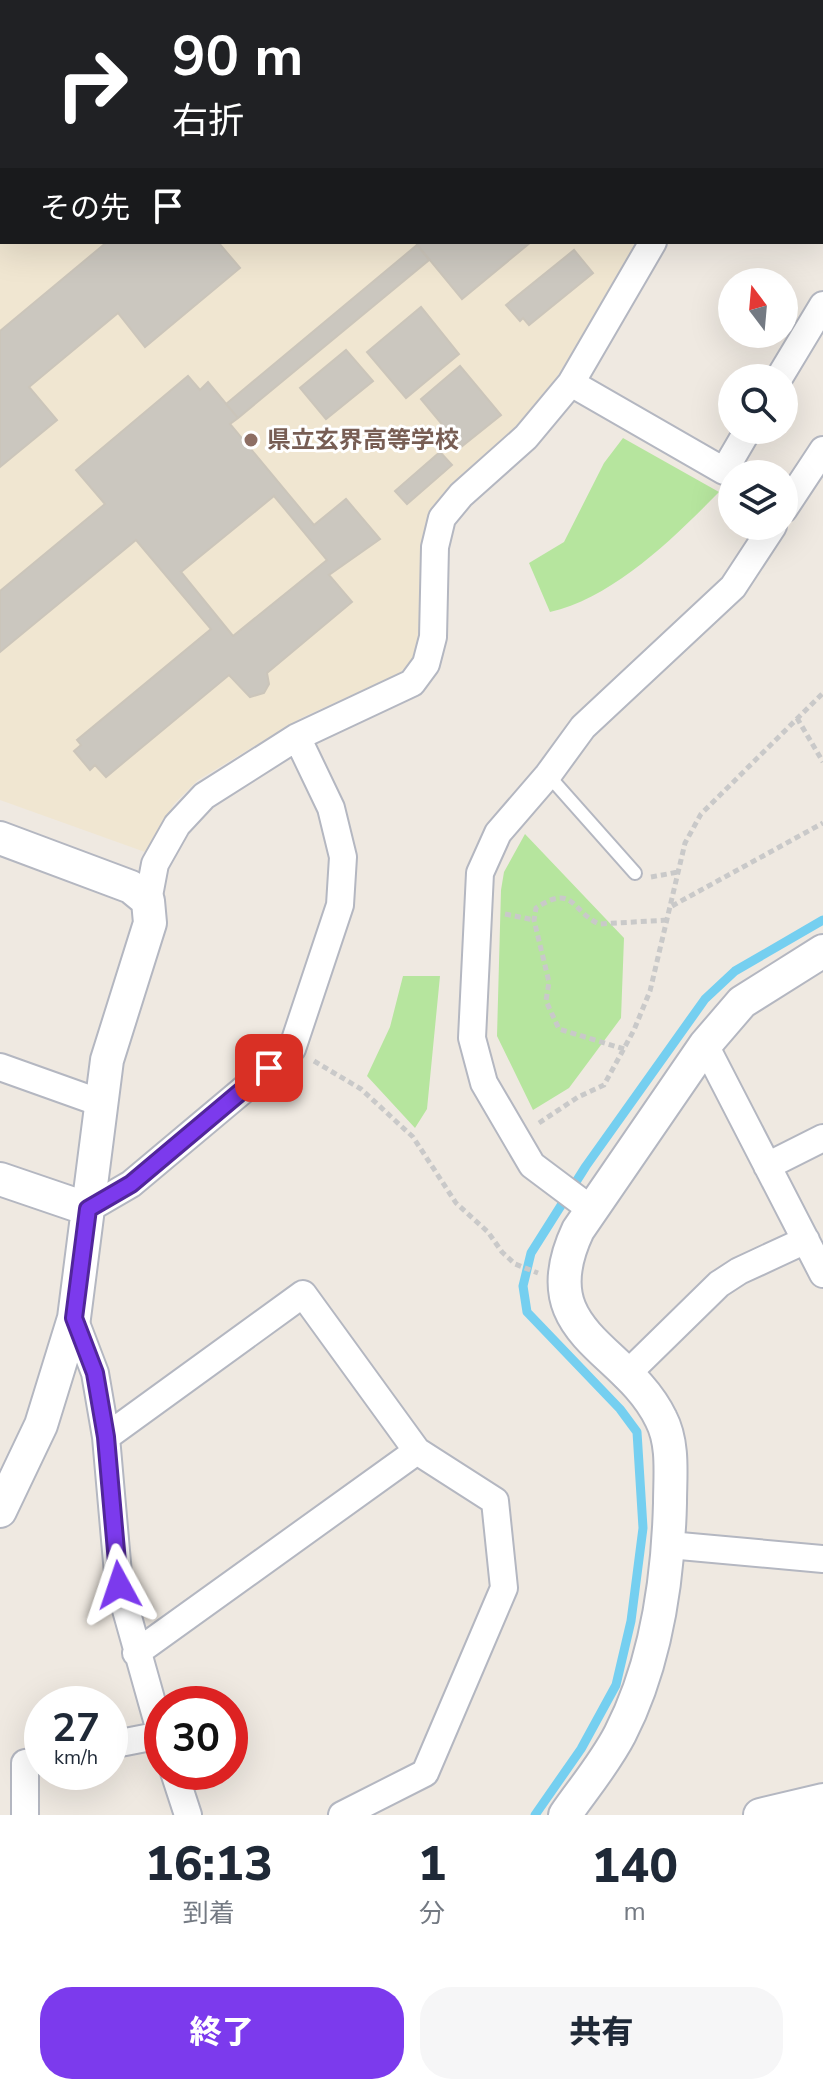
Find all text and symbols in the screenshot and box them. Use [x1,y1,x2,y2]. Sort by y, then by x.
text: 90 m [172,18,303,95]
icon: right [40,32,144,136]
text: 右折 [172,97,244,146]
icon: arrive [146,184,190,228]
text: その先 [40,188,130,229]
north arrow [718,268,798,348]
map controls [718,268,798,540]
button: search [718,364,798,444]
place label: 県立玄界高等学校 [267,424,459,456]
marker: 県立玄界高等学校 [242,431,260,449]
button: layers [718,460,798,540]
pin [235,1034,303,1102]
icon: arrive [247,1046,291,1090]
position arrow [77,1543,161,1627]
speed limit sign: 30 [144,1686,248,1790]
text: 27 [52,1701,100,1755]
text: km/h [54,1744,98,1771]
text: 16:13 [145,1831,273,1897]
text: 1 [418,1831,447,1897]
text: 140 [592,1833,678,1899]
text: m [624,1894,646,1929]
text: 到着 [183,1896,235,1931]
text: 分 [419,1896,445,1931]
button: 終了 [40,1987,404,2079]
button: 共有 [420,1987,783,2079]

